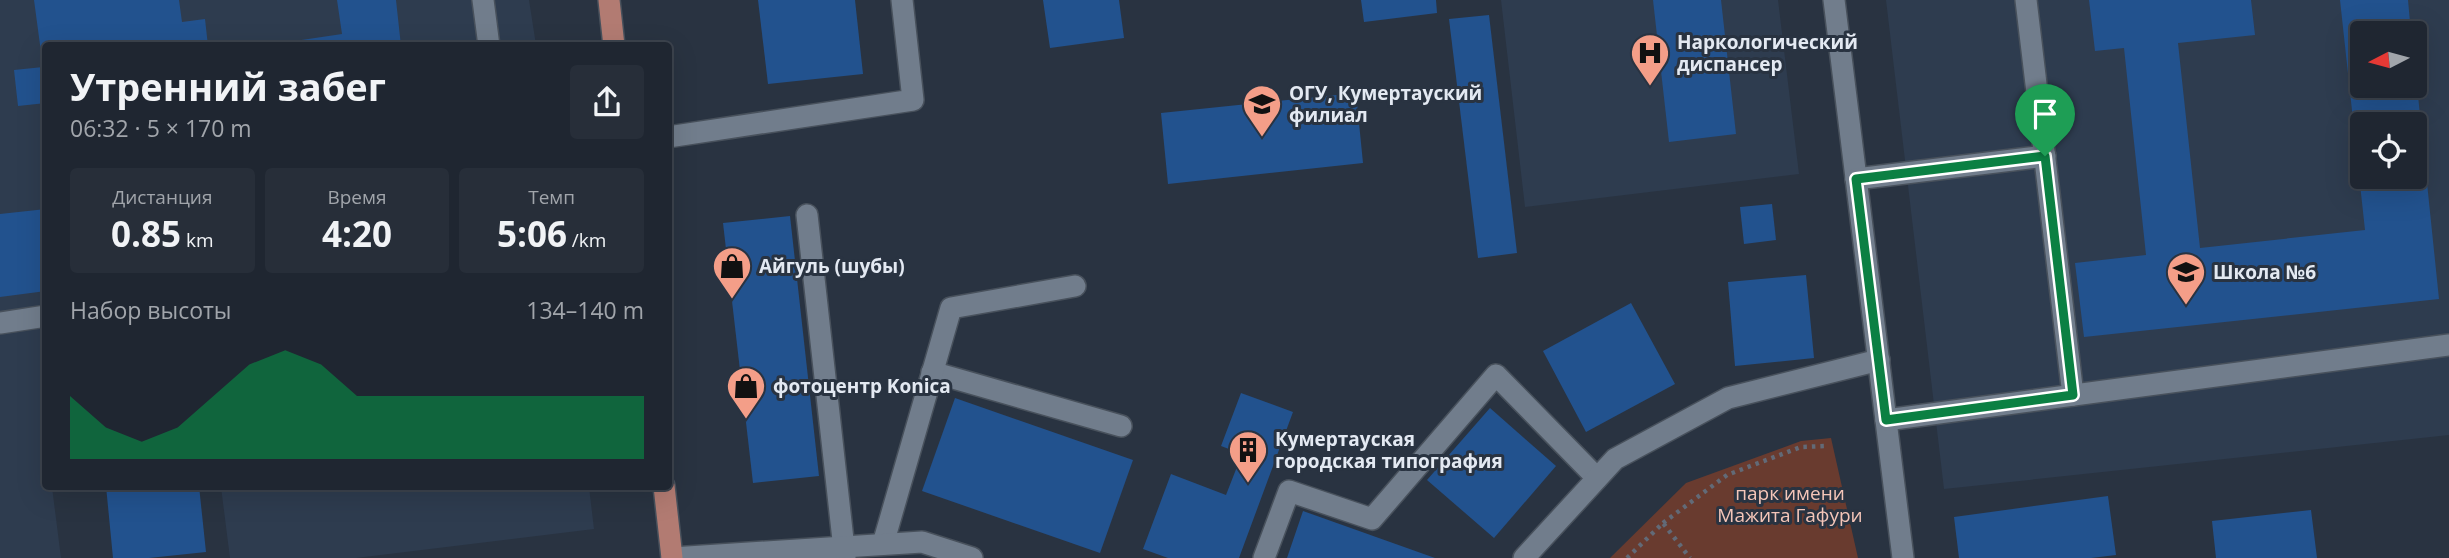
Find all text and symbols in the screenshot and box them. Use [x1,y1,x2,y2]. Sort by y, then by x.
north arrow [2350,21,2427,98]
map controls [2350,21,2427,189]
place label: Наркологический диспансер [1677,29,1858,77]
hospital icon: Наркологический диспансер [1629,32,1671,87]
text: Утренний забег [70,60,386,112]
button: share [570,65,644,139]
place label: ОГУ, Кумертауский филиал [1289,80,1482,128]
school or university icon: ОГУ, Кумертауский филиал [1241,83,1283,138]
pin [2015,84,2075,156]
icon: arrive [2026,95,2064,133]
text: 06:32 · 5 × 170 m [70,112,252,144]
button: locate [2350,112,2427,189]
text: Дистанция [112,184,212,210]
text: Время [327,184,387,210]
text: Темп [528,184,575,210]
text: 0.85 [111,210,181,257]
text: 4:20 [322,210,392,257]
text: 5:06 [497,210,567,257]
text: km [181,227,214,253]
text: /km [567,227,606,253]
shop icon: Айгуль (шубы) [711,245,753,300]
school or university icon: Школа №6 [2165,251,2207,306]
place label: Айгуль (шубы) [759,253,905,279]
place label: Школа №6 [2213,259,2316,285]
text: Набор высоты [70,294,232,326]
text: 134–140 m [526,294,644,326]
shop icon: фотоцентр Konica [725,365,767,420]
place label: фотоцентр Konica [773,373,951,399]
place label: Кумертауская городская типография [1275,426,1503,474]
building icon: Кумертауская городская типография [1227,429,1269,484]
park label: парк имени Мажита Гафури [1717,480,1863,528]

